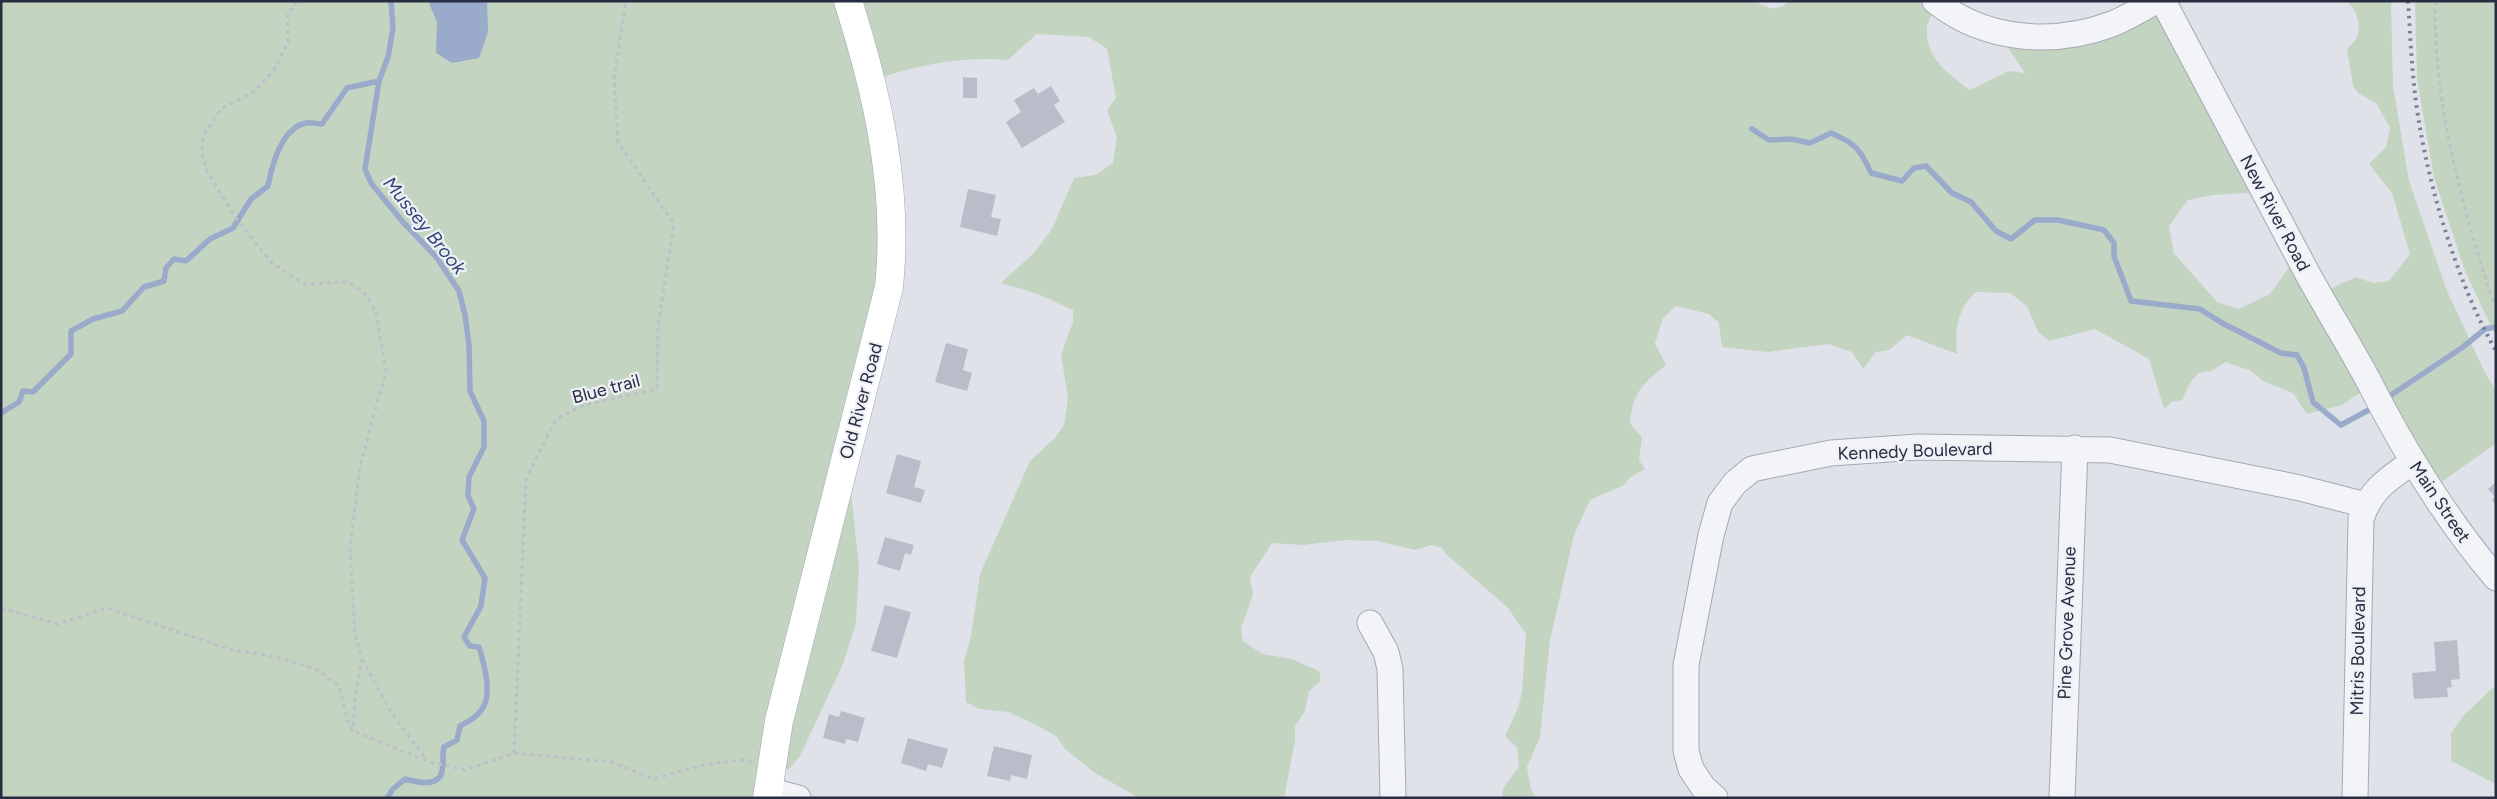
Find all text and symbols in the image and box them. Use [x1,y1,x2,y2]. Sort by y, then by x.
street label: New River Road [2235,151,2315,275]
water label: Mussey Brook [378,172,471,279]
street label: Old River Road [835,341,887,461]
street label: Blue trail [570,369,642,409]
street label: Kennedy Boulevard [1837,437,1993,465]
street label: Main Street [2405,457,2475,547]
street label: Pine Grove Avenue [2053,546,2081,700]
street label: Mitris Boulevard [2346,586,2370,716]

